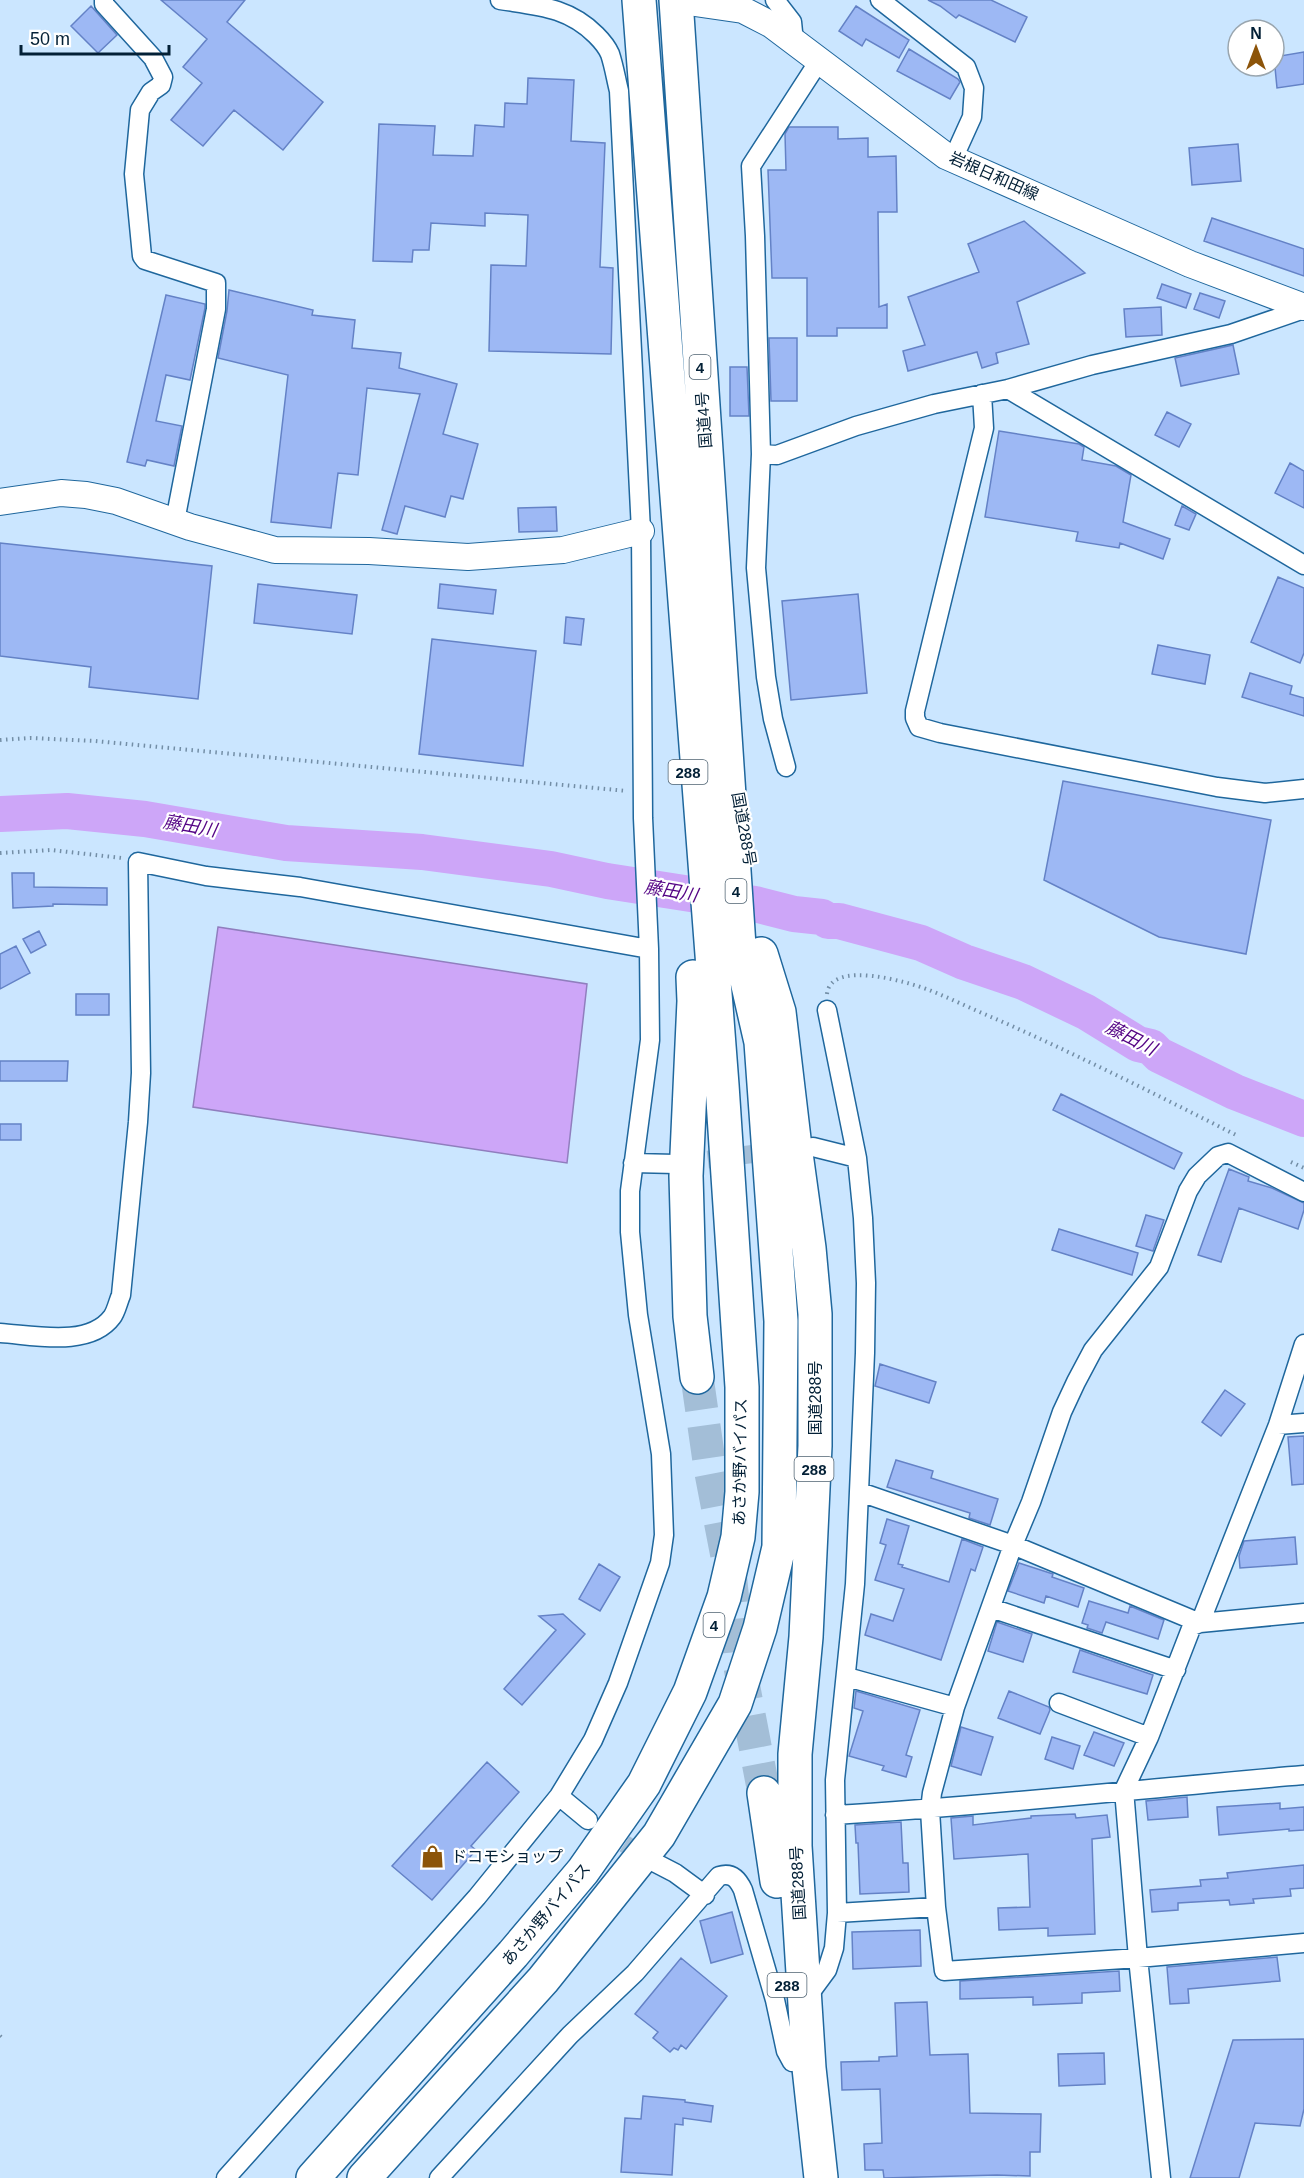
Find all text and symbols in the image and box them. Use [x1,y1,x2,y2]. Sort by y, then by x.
scale bar [21,18,170,56]
north arrow [1226,18,1286,78]
text: N [1250,25,1262,42]
text: 50 m [30,29,70,49]
street label: 岩根日和田線 [947,149,1041,203]
road number: 4 [690,355,710,379]
street label: 国道4号 [694,391,714,449]
road number: 288 [668,760,708,784]
street label: 国道288号 [729,791,759,867]
water label: 藤田川 [162,811,220,841]
water label: 藤田川 [643,876,701,906]
road number: 4 [726,879,746,903]
water label: 藤田川 [1102,1017,1161,1060]
street label: 国道288号 [807,1361,824,1435]
street label: あさか野バイパス [730,1398,750,1526]
road number: 288 [794,1457,834,1481]
road number: 4 [704,1613,724,1637]
shop icon: ドコモショップ [420,1843,446,1869]
street label: 国道288号 [788,1845,808,1921]
place label: ドコモショップ [451,1848,563,1865]
street label: あさか野バイパス [498,1860,594,1968]
road number: 288 [768,1973,806,1997]

